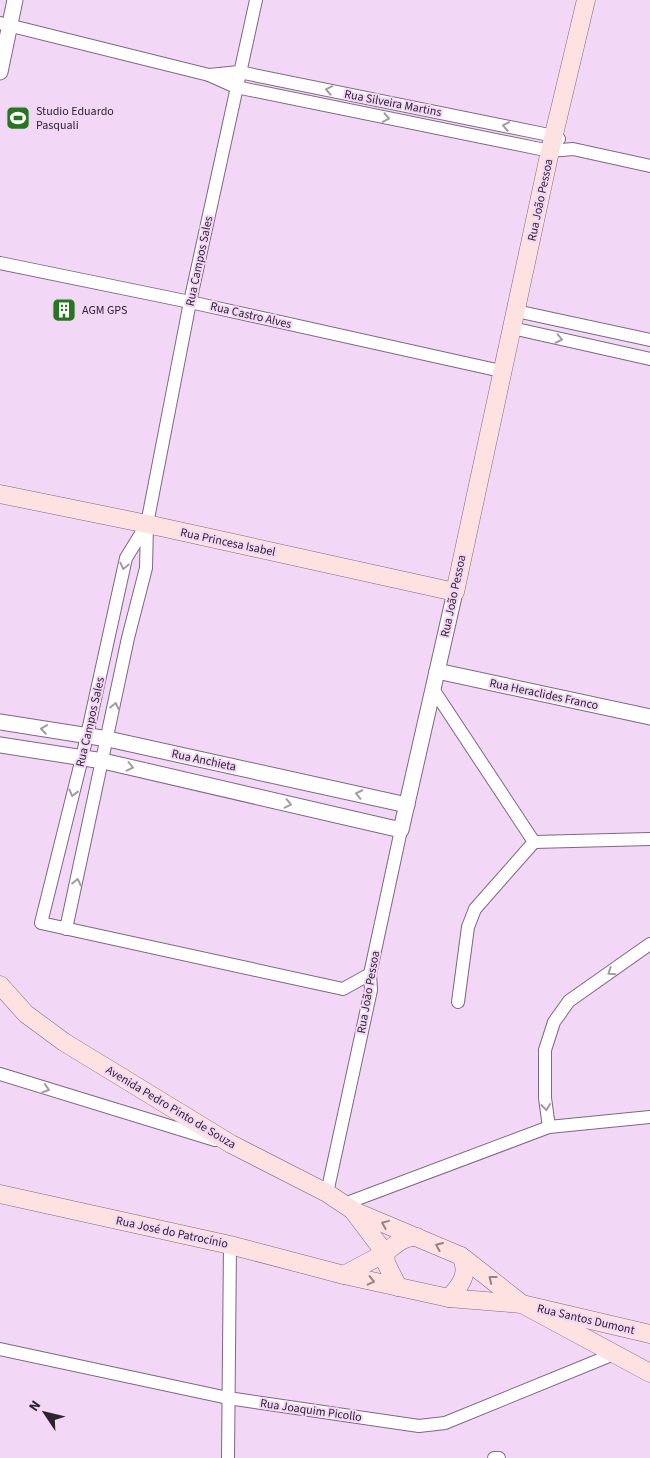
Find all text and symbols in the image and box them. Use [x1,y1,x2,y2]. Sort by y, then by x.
one-way arrow [325,86,334,96]
street label: Rua Silveira Martins [343,86,443,121]
place label: Studio Eduardo Pasquali [36,103,114,134]
sports icon: Studio Eduardo Pasquali [5,105,31,131]
one-way arrow [382,112,391,123]
one-way arrow [501,121,510,132]
street label: Rua João Pessoa [523,157,558,243]
street label: Rua Campos Sales [182,214,217,308]
building icon: AGM GPS [51,297,77,323]
street label: Rua Castro Alves [209,298,293,333]
place label: AGM GPS [82,302,127,319]
one-way arrow [555,333,564,344]
street label: Rua Princesa Isabel [179,524,277,561]
street label: Rua João Pessoa [436,553,471,639]
one-way arrow [119,562,130,571]
street label: Rua Heraclides Franco [488,675,600,714]
street label: Rua Campos Sales [72,676,109,769]
one-way arrow [109,702,120,710]
one-way arrow [39,724,47,735]
street label: Rua Anchieta [170,745,238,776]
one-way arrow [125,761,134,772]
one-way arrow [68,789,79,798]
one-way arrow [355,789,364,800]
one-way arrow [284,798,293,809]
one-way arrow [71,877,81,886]
street label: Rua João Pessoa [353,949,384,1035]
one-way arrow [607,966,616,975]
street label: Avenida Pedro Pinto de Souza [102,1062,239,1153]
one-way arrow [42,1083,50,1093]
one-way arrow [540,1103,551,1111]
street label: Rua José do Patrocínio [114,1212,230,1253]
one-way arrow [381,1220,390,1230]
one-way arrow [435,1242,444,1253]
one-way arrow [366,1275,375,1286]
one-way arrow [489,1277,498,1285]
street label: Rua Santos Dumont [535,1300,636,1339]
north arrow [20,1388,70,1438]
street label: Rua Joaquim Picollo [259,1395,363,1426]
text: N [24,1397,46,1416]

